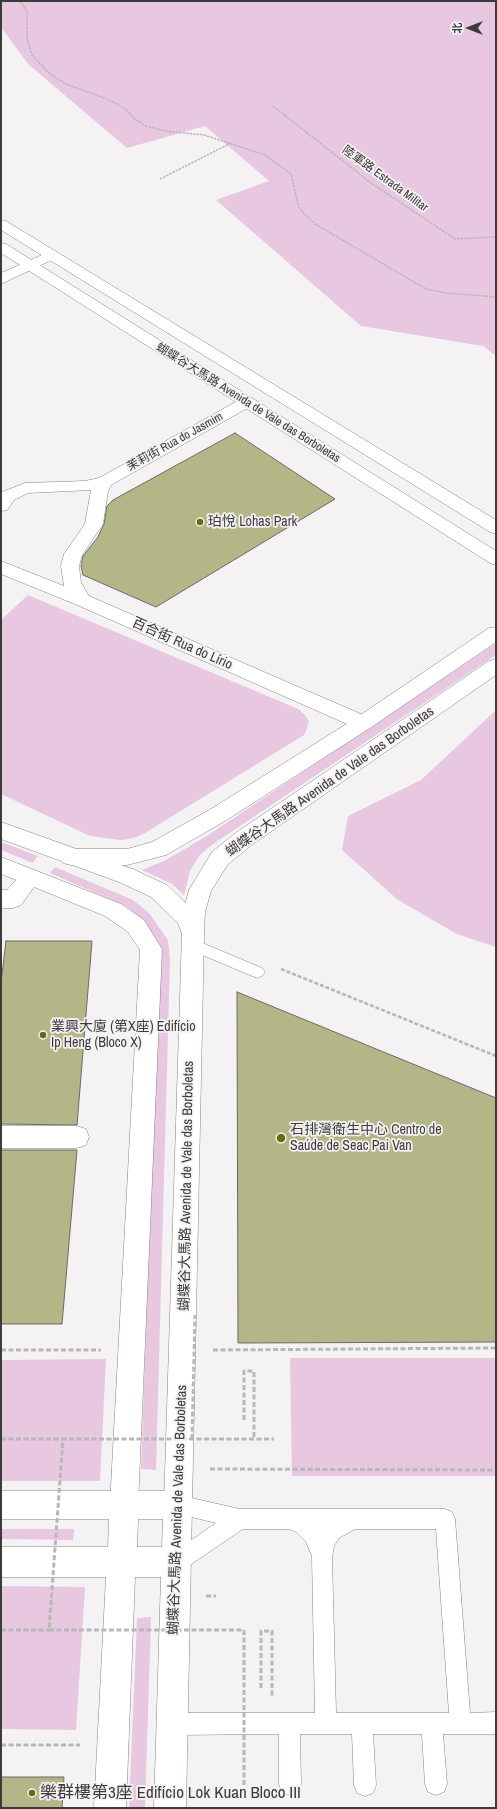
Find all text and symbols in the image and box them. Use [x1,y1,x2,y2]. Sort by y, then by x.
north arrow [449,8,489,48]
text: 北 [450,23,464,34]
street label: 陸軍路 Estrada Militar [339,143,431,215]
street label: 蝴蝶谷大馬路 Avenida de Vale das Borboletas [153,340,343,466]
street label: 茉莉街 Rua do Jasmim [124,410,226,474]
place label: 珀悅 Lohas Park [208,514,297,530]
marker: 珀悅 Lohas Park [195,517,205,527]
street label: 百合街 Rua do Lírio [129,614,235,674]
street label: 蝴蝶谷大馬路 Avenida de Vale das Borboletas [223,703,437,861]
place label: 業興大廈 (第X座) Edifício Ip Heng (Bloco X) [51,1019,196,1052]
marker: 業興大廈 (第X座) Edifício Ip Heng (Bloco X) [38,1030,48,1040]
street label: 蝴蝶谷大馬路 Avenida de Vale das Borboletas [176,1061,198,1311]
place label: 石排灣衛生中心 Centro de Saúde de Seac Pai Van [290,1122,442,1154]
marker: 石排灣衛生中心 Centro de Saúde de Seac Pai Van [275,1132,287,1144]
street label: 蝴蝶谷大馬路 Avenida de Vale das Borboletas [165,1385,191,1635]
place label: 樂群樓第3座 Edifício Lok Kuan Bloco III [40,1783,301,1803]
marker: 樂群樓第3座 Edifício Lok Kuan Bloco III [27,1788,37,1798]

